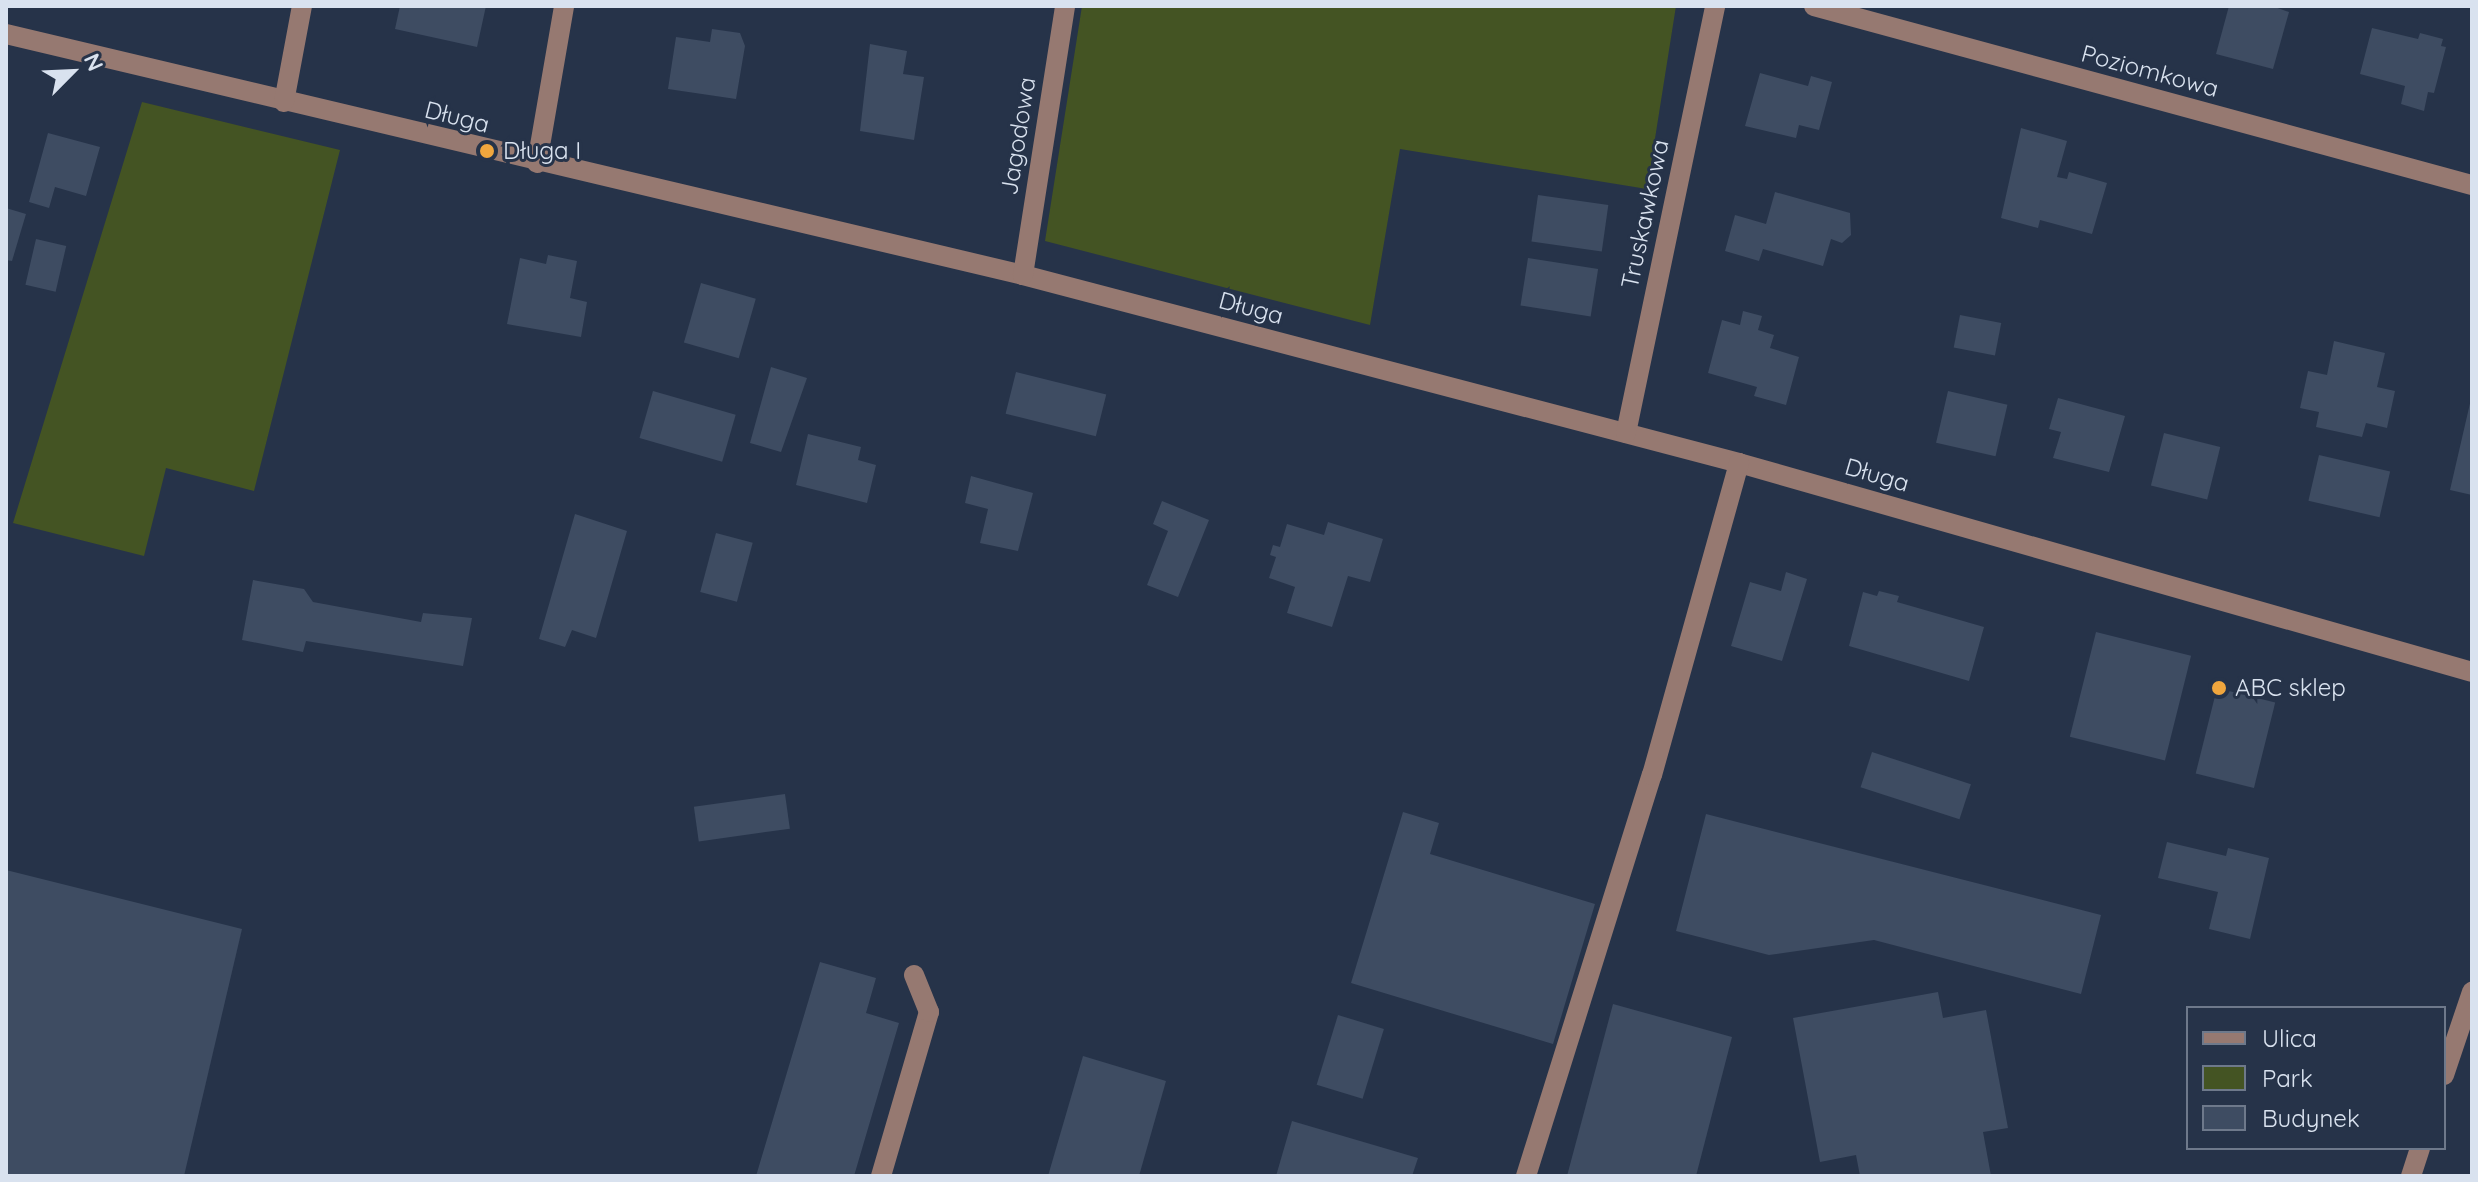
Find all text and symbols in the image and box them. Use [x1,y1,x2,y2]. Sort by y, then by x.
north arrow [32,32,112,112]
street label: Poziomkowa [2078,39,2222,103]
text: N [78,49,110,75]
street label: Jagodowa [994,75,1042,197]
street label: Długa [422,95,492,139]
place label: Długa I [503,137,581,165]
street label: Truskawkowa [1615,137,1675,291]
marker: Długa I [478,142,496,160]
street label: Długa [1216,286,1286,330]
street label: Długa [1841,452,1913,498]
place label: ABC sklep [2235,674,2346,702]
marker: ABC sklep [2210,679,2228,697]
legend [2186,1006,2446,1150]
text: Ulica [2262,1023,2317,1053]
text: Park [2262,1063,2313,1093]
text: Budynek [2262,1103,2360,1133]

